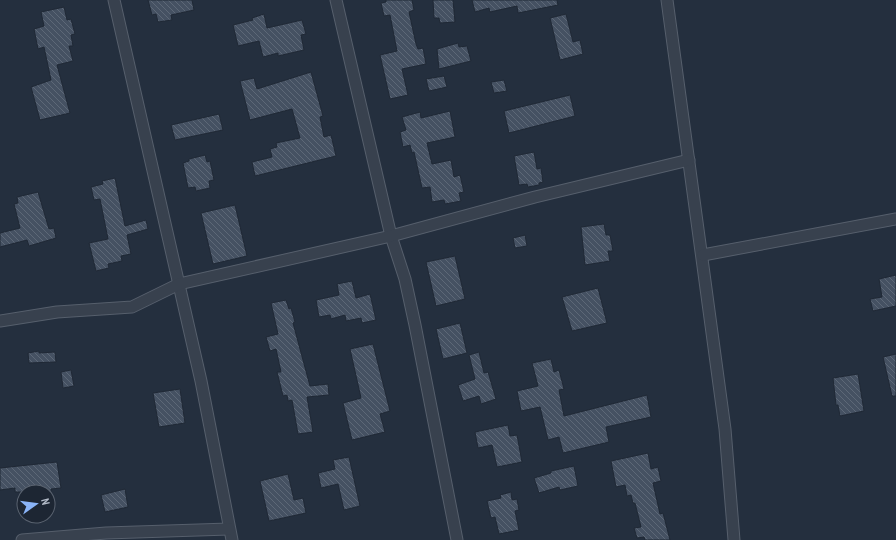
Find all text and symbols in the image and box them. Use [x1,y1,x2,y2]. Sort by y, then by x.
north arrow [16,484,56,524]
text: N [38,497,53,506]

